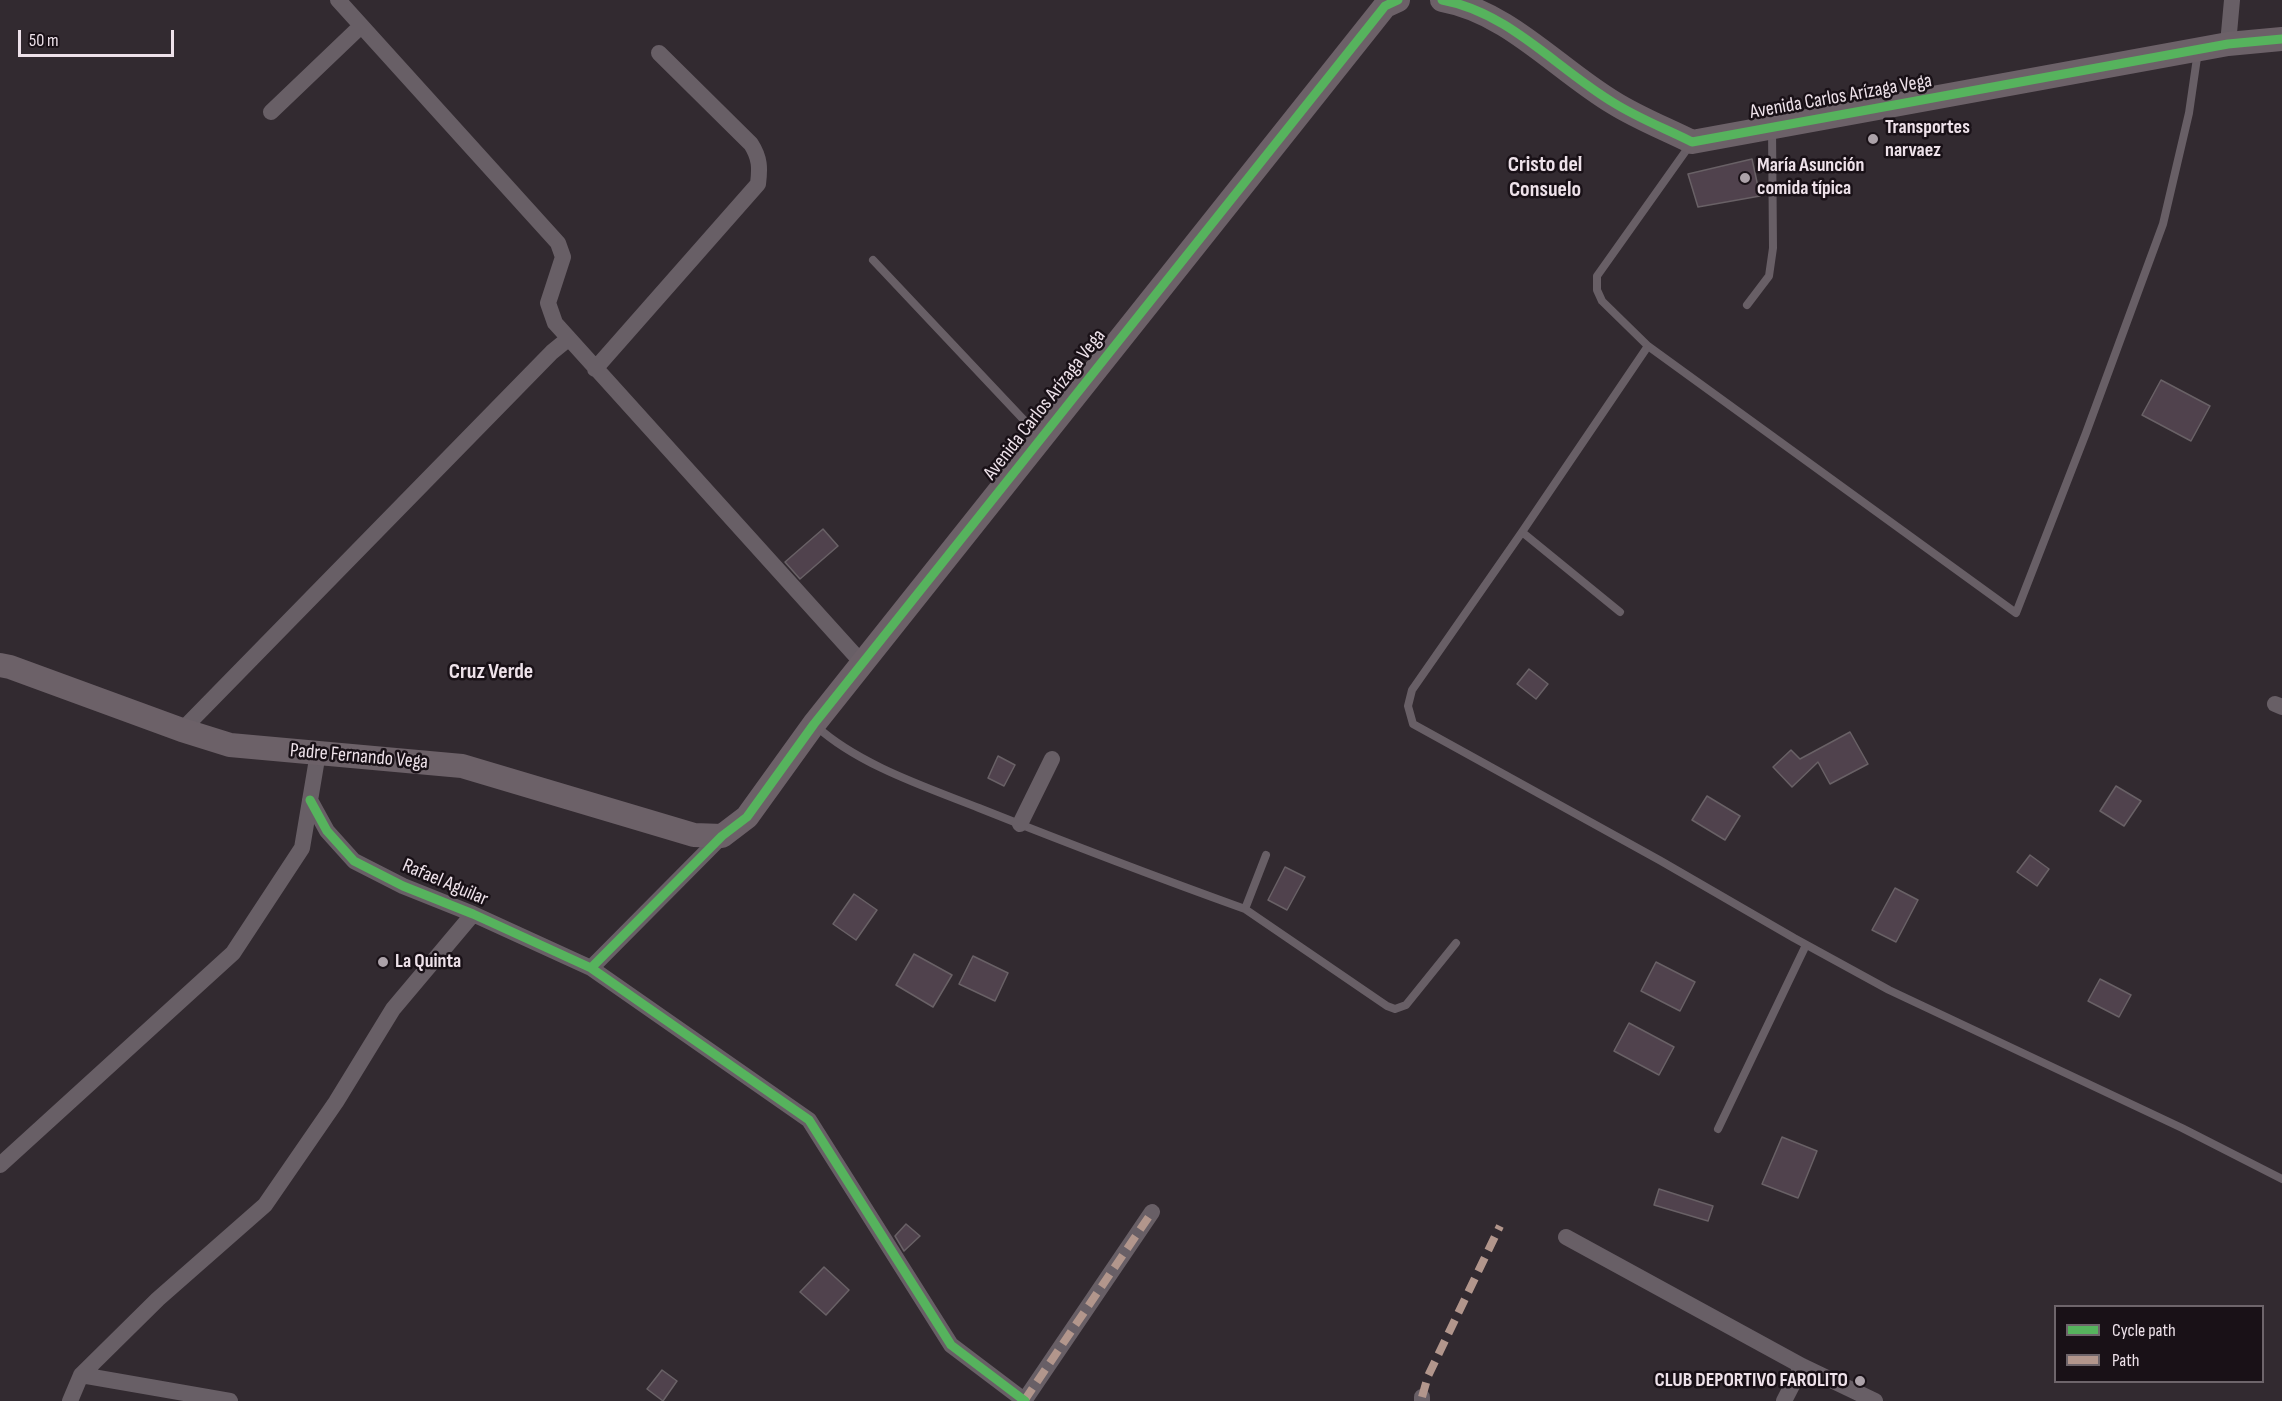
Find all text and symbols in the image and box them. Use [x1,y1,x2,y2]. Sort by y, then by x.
scale bar [21,18,177,56]
text: 50 m [29,30,59,51]
street label: Avenida Carlos Arízaga Vega [1748,69,1934,125]
place label: Transportes narvaez [1885,116,1970,163]
marker: Transportes narvaez [1866,132,1880,146]
district label: Cristo del Consuelo [1508,152,1582,204]
place label: María Asunción comida típica [1757,154,1864,201]
marker: María Asunción comida típica [1738,171,1752,185]
street label: Avenida Carlos Arízaga Vega [979,325,1111,485]
district label: Cruz Verde [449,659,533,685]
street label: Padre Fernando Vega [289,739,429,775]
street label: Rafael Aguilar [398,854,492,912]
place label: La Quinta [395,950,461,974]
marker: La Quinta [376,955,390,969]
legend [2054,1305,2264,1383]
text: Cycle path [2112,1320,2176,1341]
text: Path [2112,1350,2140,1371]
place label: CLUB DEPORTIVO FAROLITO [1654,1369,1848,1393]
marker: CLUB DEPORTIVO FAROLITO [1853,1374,1867,1388]

